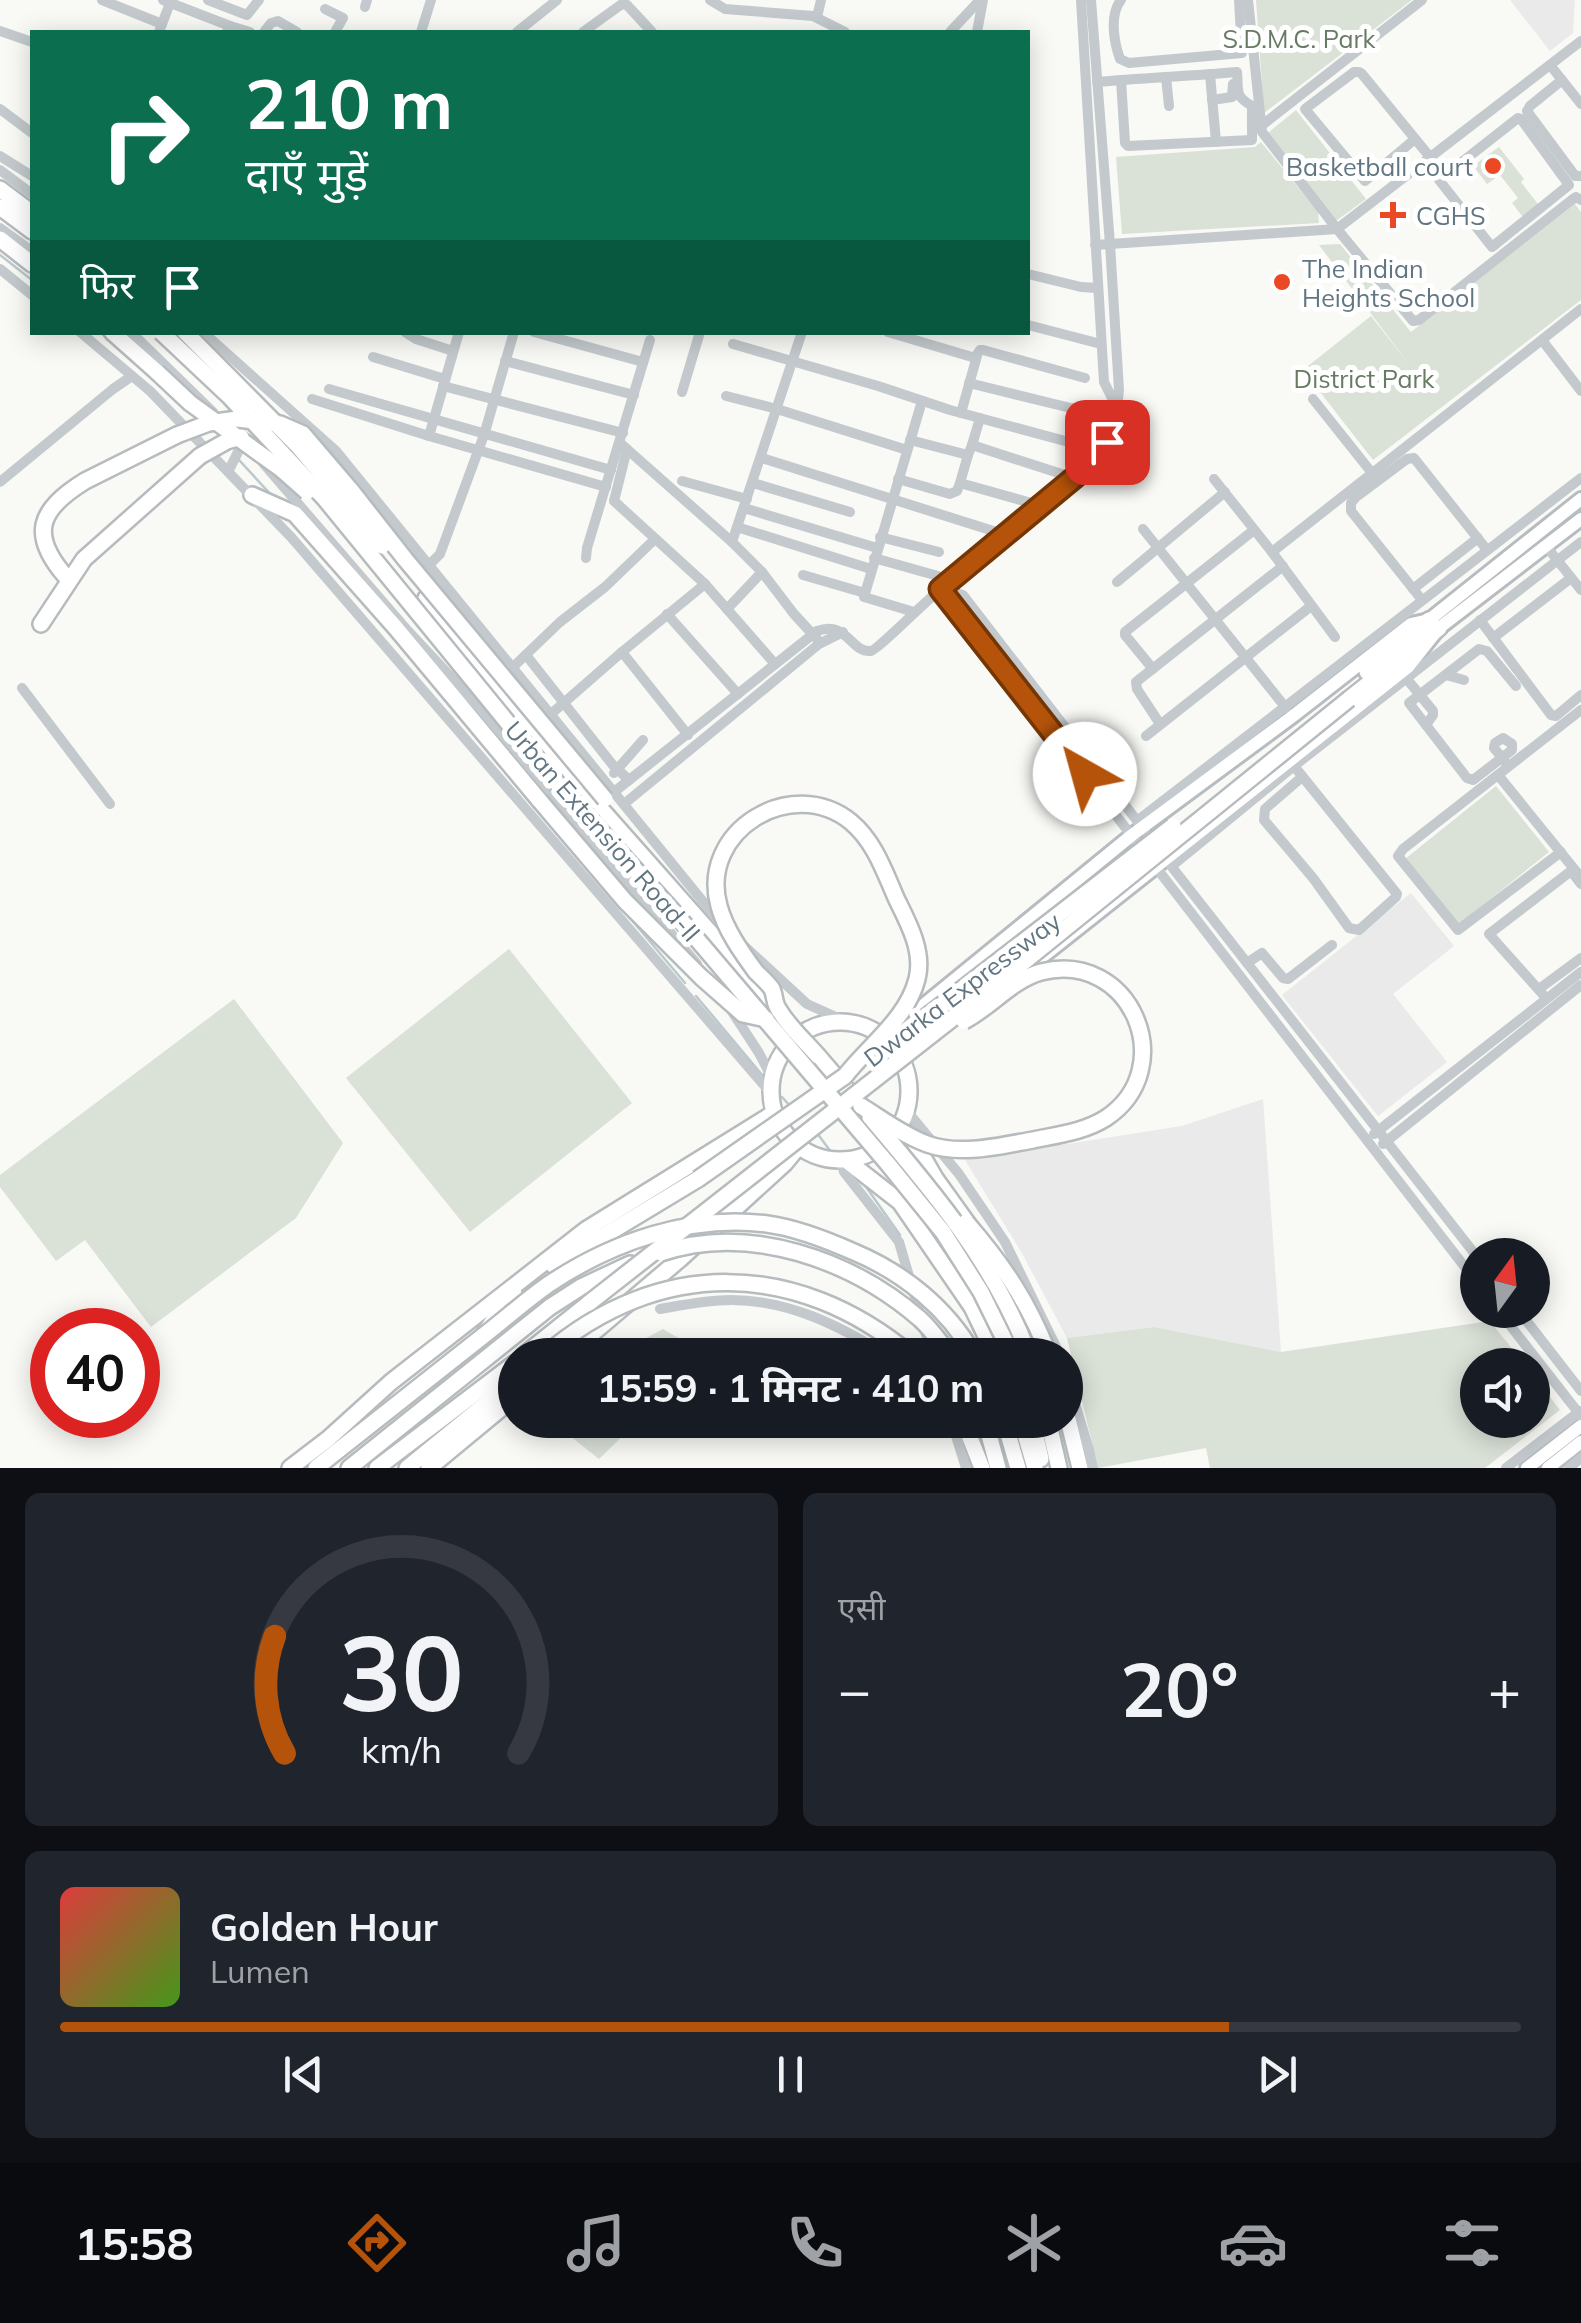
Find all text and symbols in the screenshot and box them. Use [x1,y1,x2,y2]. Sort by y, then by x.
park label: S.D.M.C. Park [1223,23,1377,54]
text: 210 m [245,59,453,147]
icon: right [80,70,210,200]
text: दाएँ मुड़ें [245,146,368,202]
place label: Basketball court [1286,151,1473,182]
marker: Basketball court [1482,155,1504,177]
place label: CGHS [1416,200,1486,231]
marker: CGHS [1380,202,1406,228]
place label: The Indian Heights School [1302,253,1475,313]
icon: arrive [155,260,210,315]
text: फिर [80,261,135,309]
marker: The Indian Heights School [1271,271,1293,293]
park label: District Park [1294,363,1436,394]
pin [1065,400,1150,485]
icon: arrive [1080,415,1135,470]
street label: Urban Extension Road-II [499,714,707,948]
position arrow [1033,722,1137,826]
street label: Dwarka Expressway [858,905,1066,1073]
north arrow [1460,1238,1550,1328]
map controls [1460,1238,1550,1438]
speed limit sign: 40 [30,1308,160,1438]
button: sound [1460,1348,1550,1438]
text: 15:59 · 1 मिनट · 410 m [597,1364,984,1412]
text: एसी [838,1588,886,1628]
text: 30 [339,1606,464,1737]
text: 20° [1120,1642,1239,1736]
text: − [838,1655,871,1724]
text: + [1488,1655,1521,1724]
text: km/h [361,1727,442,1772]
text: Golden Hour [210,1903,438,1951]
text: Lumen [210,1951,310,1991]
icon: previous [276,2047,331,2102]
icon: pause [763,2047,818,2102]
icon: next [1250,2047,1305,2102]
icon: directions [342,2208,412,2278]
icon: music [561,2208,631,2278]
icon: phone [780,2208,850,2278]
icon: climate [999,2208,1069,2278]
icon: car [1218,2208,1288,2278]
icon: filters [1437,2208,1507,2278]
text: 15:58 [74,2215,194,2271]

